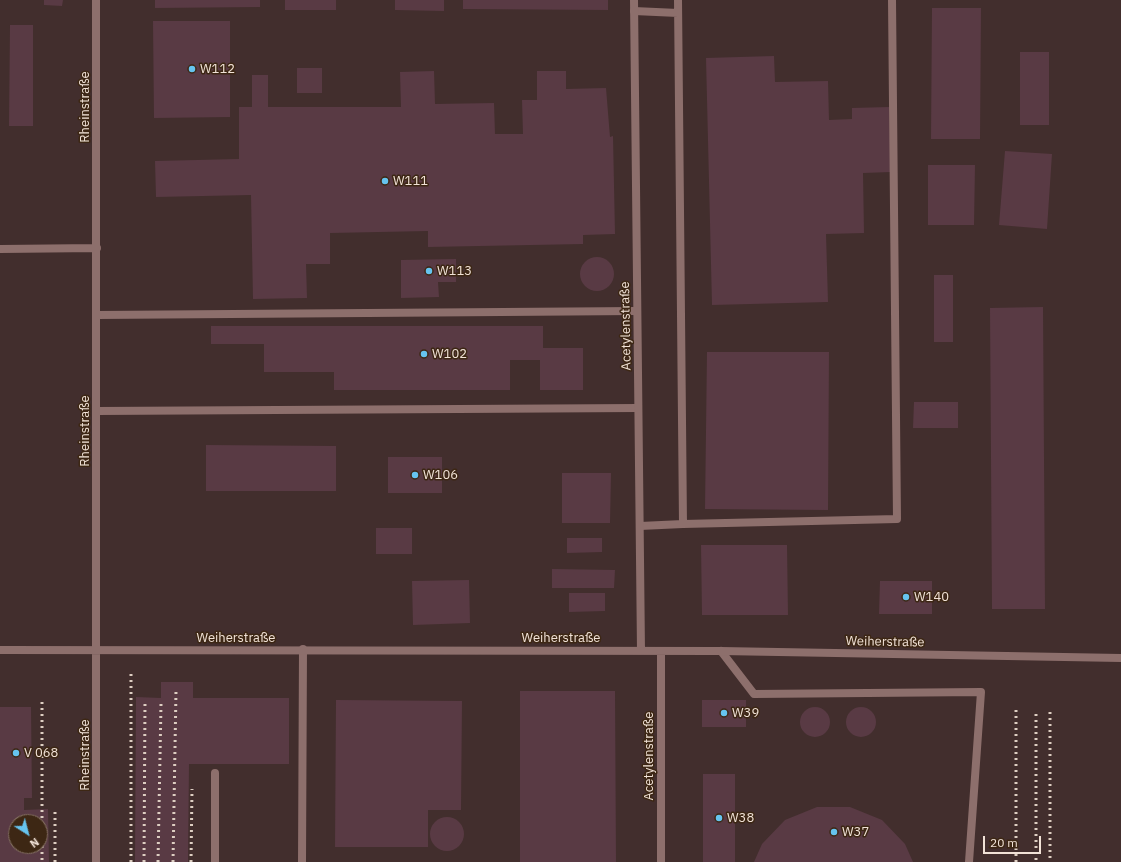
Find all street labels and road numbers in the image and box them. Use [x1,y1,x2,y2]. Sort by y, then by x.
street label: Rheinstraße [77,71,93,143]
street label: Acetylenstraße [617,281,635,371]
street label: Rheinstraße [77,395,93,467]
street label: Weiherstraße [197,630,275,646]
street label: Weiherstraße [522,630,600,646]
street label: Weiherstraße [845,634,925,650]
street label: Acetylenstraße [641,712,657,800]
street label: Rheinstraße [77,719,93,791]

